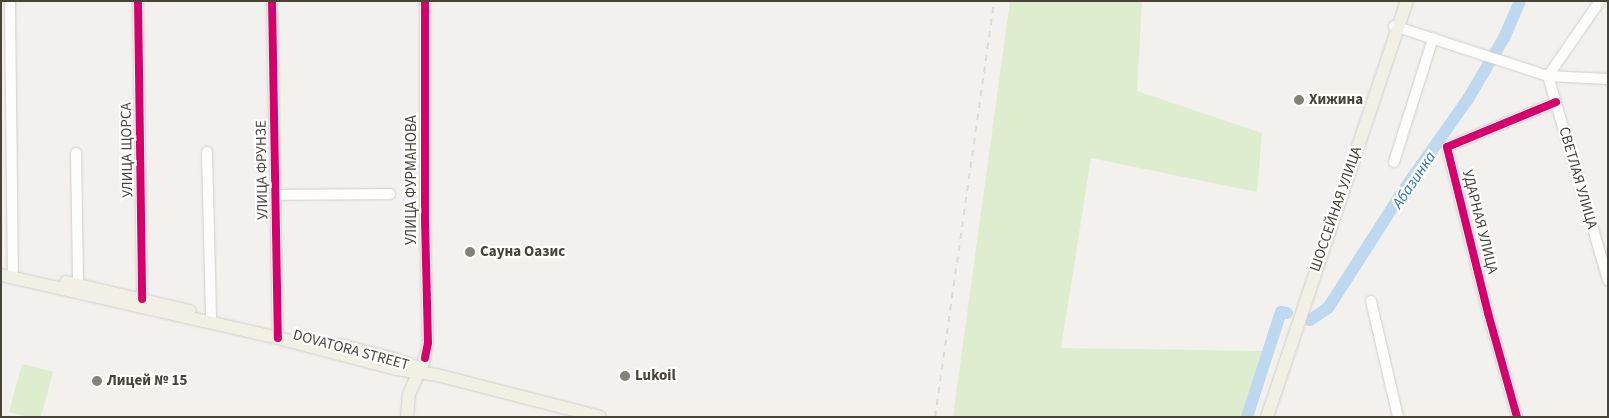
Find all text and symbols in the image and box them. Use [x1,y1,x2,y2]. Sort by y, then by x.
place label: Хижина [1309,91,1363,109]
marker: Хижина [1293,94,1305,106]
street label: УЛИЦА ЩОРСА [117,102,137,198]
street label: УЛИЦА ФУРМАНОВА [403,115,421,245]
street label: УЛИЦА ФРУНЗЕ [252,120,272,220]
street label: СВЕТЛАЯ УЛИЦА [1555,125,1601,231]
street label: ШОССЕЙНАЯ УЛИЦА [1306,144,1366,274]
water label: Абазинка [1388,148,1440,212]
street label: УДАРНАЯ УЛИЦА [1458,168,1502,276]
place label: Сауна Оазис [480,243,565,261]
marker: Сауна Оазис [464,246,476,258]
street label: DOVATORA STREET [291,326,411,374]
place label: Lukoil [635,367,676,385]
marker: Lukoil [619,370,631,382]
place label: Лицей № 15 [107,372,187,390]
marker: Лицей № 15 [91,375,103,387]

